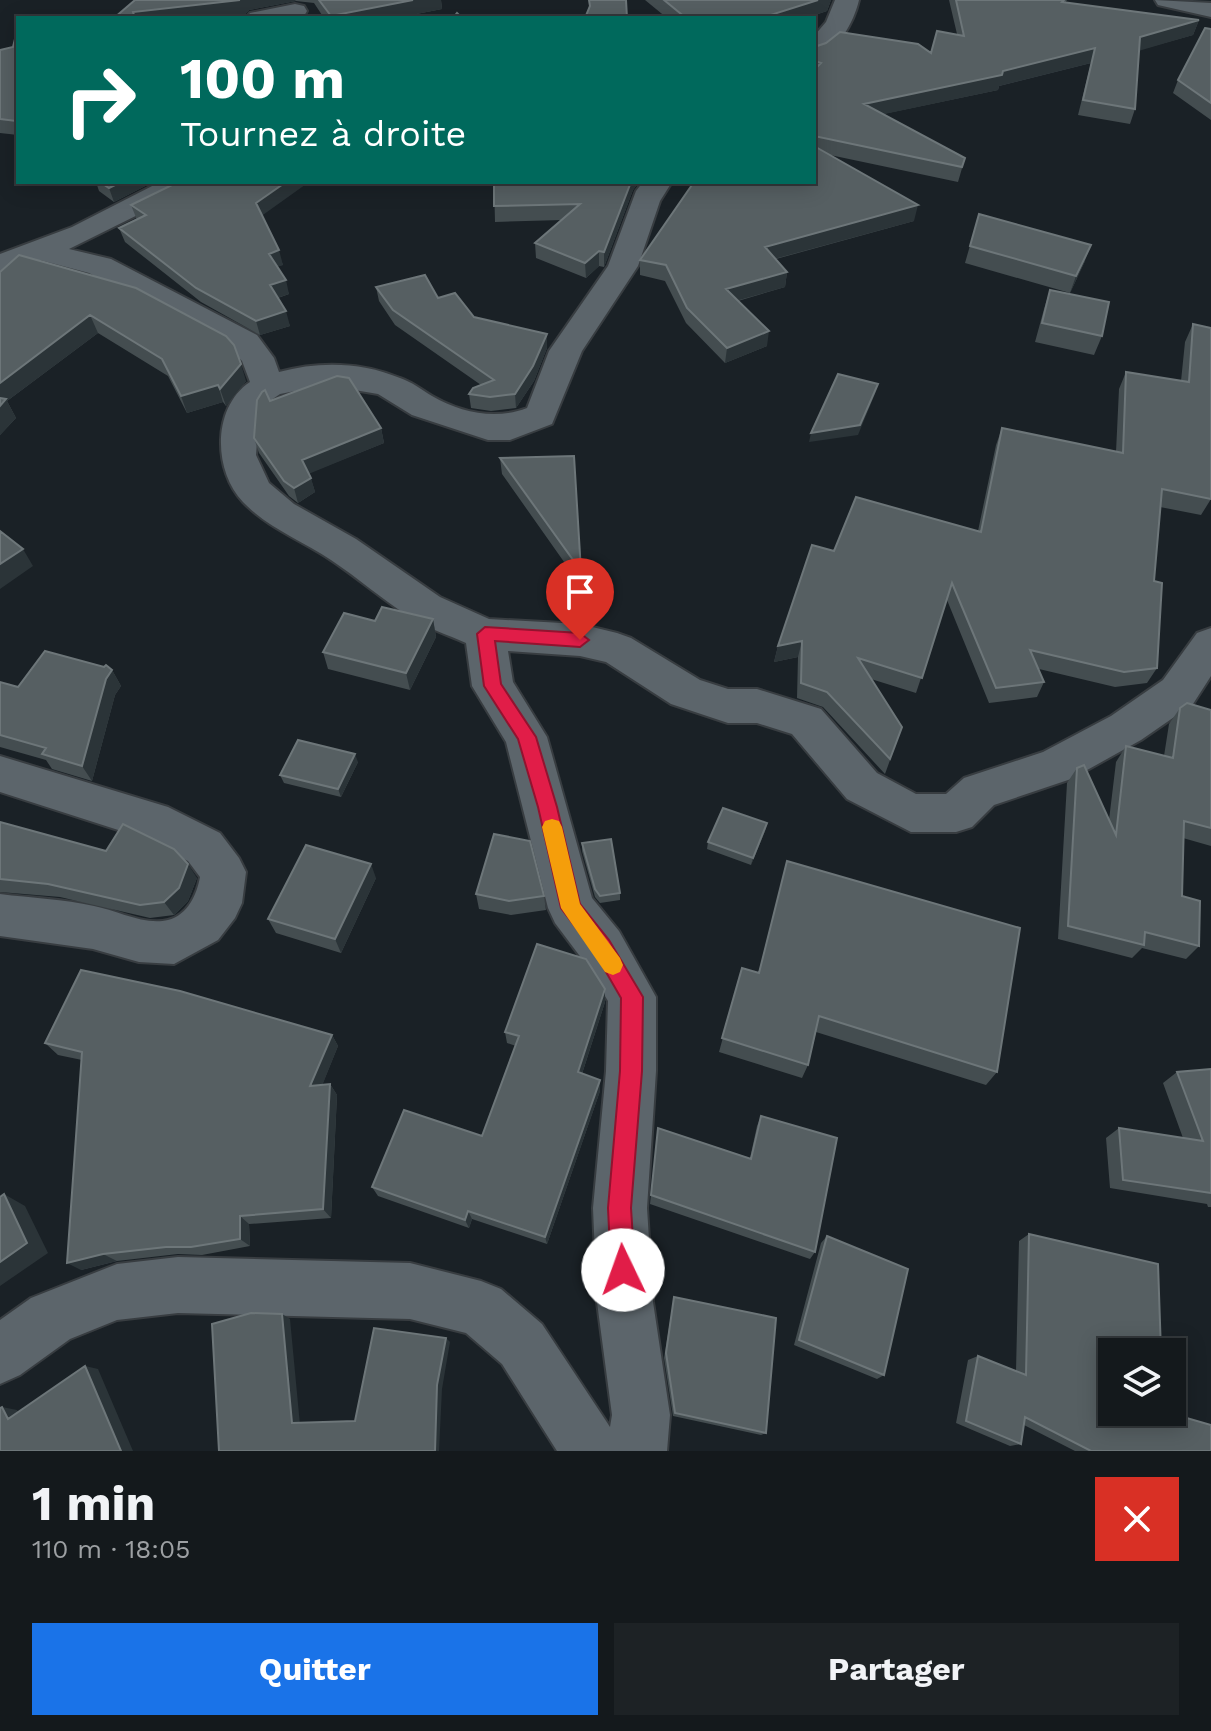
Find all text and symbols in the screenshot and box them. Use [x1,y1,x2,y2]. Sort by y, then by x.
text: 100 m [180,46,345,112]
icon: right [48,48,152,152]
text: Tournez à droite [180,113,466,155]
pin [546,558,614,640]
icon: arrive [558,570,602,614]
position arrow [581,1228,665,1312]
map controls [1098,1338,1186,1426]
button: layers [1098,1338,1186,1426]
text: 1 min [32,1475,155,1532]
button: close [1095,1477,1179,1561]
text: 110 m · 18:05 [32,1534,190,1564]
button: Quitter [32,1623,598,1715]
button: Partager [614,1623,1179,1715]

